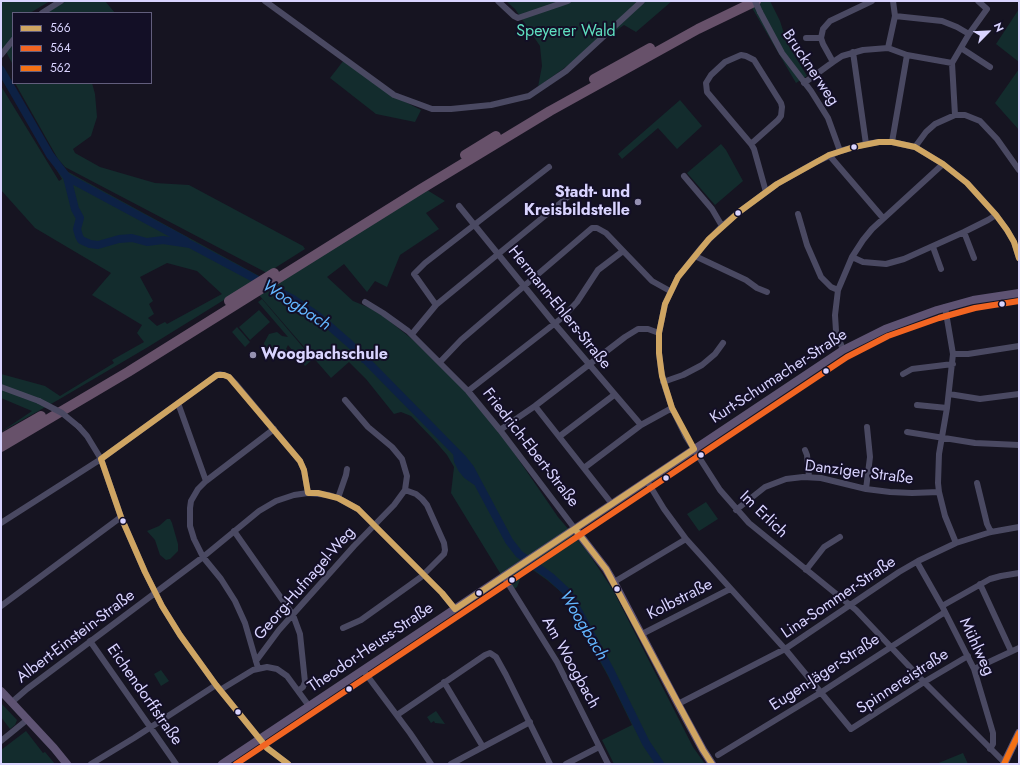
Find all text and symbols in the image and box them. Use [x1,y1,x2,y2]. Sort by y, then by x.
legend [12,12,152,84]
north arrow [968,12,1008,52]
text: 566 [50,19,71,37]
text: N [990,20,1008,34]
park label: Speyerer Wald [516,22,616,42]
street label: Brucknerweg [777,26,843,110]
text: 564 [50,39,71,57]
text: 562 [50,59,71,77]
unlabelled marker [849,142,859,152]
place label: Stadt- und Kreisbildstelle [524,183,630,221]
marker: Stadt- und Kreisbildstelle [633,197,643,207]
unlabelled marker [733,208,743,218]
street label: Hermann-Ehlers-Straße [503,243,615,373]
water label: Woogbach [258,276,334,336]
unlabelled marker [997,299,1007,309]
street label: Kurt-Schumacher-Straße [707,326,851,428]
place label: Woogbachschule [261,345,388,365]
marker: Woogbachschule [248,350,258,360]
unlabelled marker [821,366,831,376]
street label: Friedrich-Ebert-Straße [478,385,582,511]
unlabelled marker [696,450,706,460]
street label: Danziger Straße [804,457,914,489]
unlabelled marker [661,473,671,483]
street label: Im Erlich [735,487,791,543]
unlabelled marker [118,516,128,526]
street label: Georg-Hufnagel-Weg [251,523,359,645]
street label: Lina-Sommer-Straße [778,553,900,643]
unlabelled marker [507,575,517,585]
street label: Kolbstraße [644,575,716,625]
unlabelled marker [612,584,622,594]
street label: Albert-Einstein-Straße [13,586,139,688]
water label: Woogbach [554,587,612,665]
unlabelled marker [474,588,484,598]
street label: Theodor-Heuss-Straße [305,599,437,697]
street label: Am Woogbach [537,614,603,712]
street label: Mühlweg [954,615,998,679]
street label: Eugen-Jäger-Straße [766,630,884,716]
street label: Eichendorffstraße [102,641,186,749]
street label: Spinnereistraße [854,645,952,719]
unlabelled marker [344,684,354,694]
unlabelled marker [233,707,243,717]

